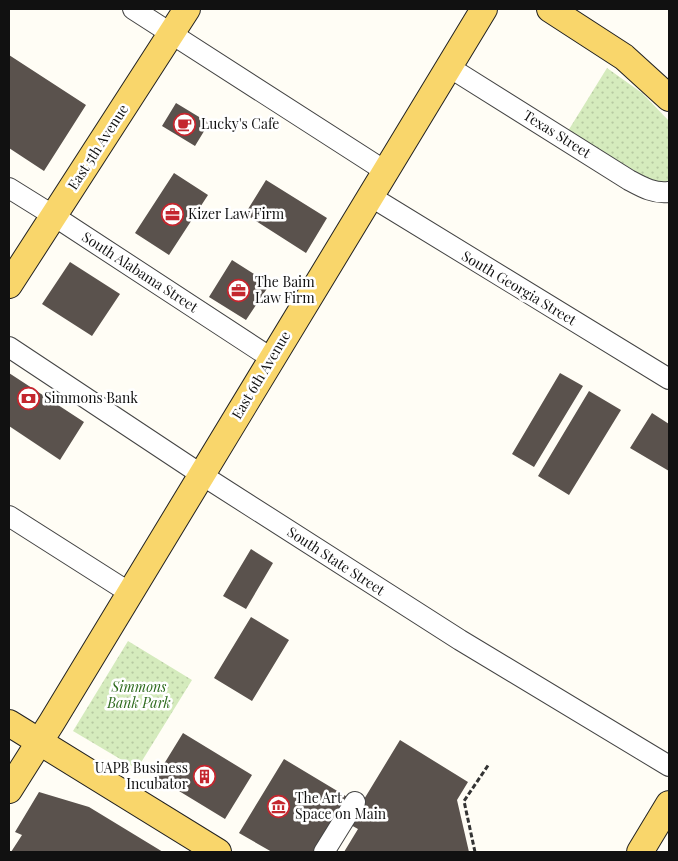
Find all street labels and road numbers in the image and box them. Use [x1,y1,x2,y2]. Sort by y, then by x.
street label: East 5th Avenue [63,100,132,193]
street label: Texas Street [520,105,596,162]
street label: South Alabama Street [79,227,203,317]
street label: South Georgia Street [459,246,581,330]
street label: East 6th Avenue [227,327,294,422]
street label: South State Street [284,522,390,600]

